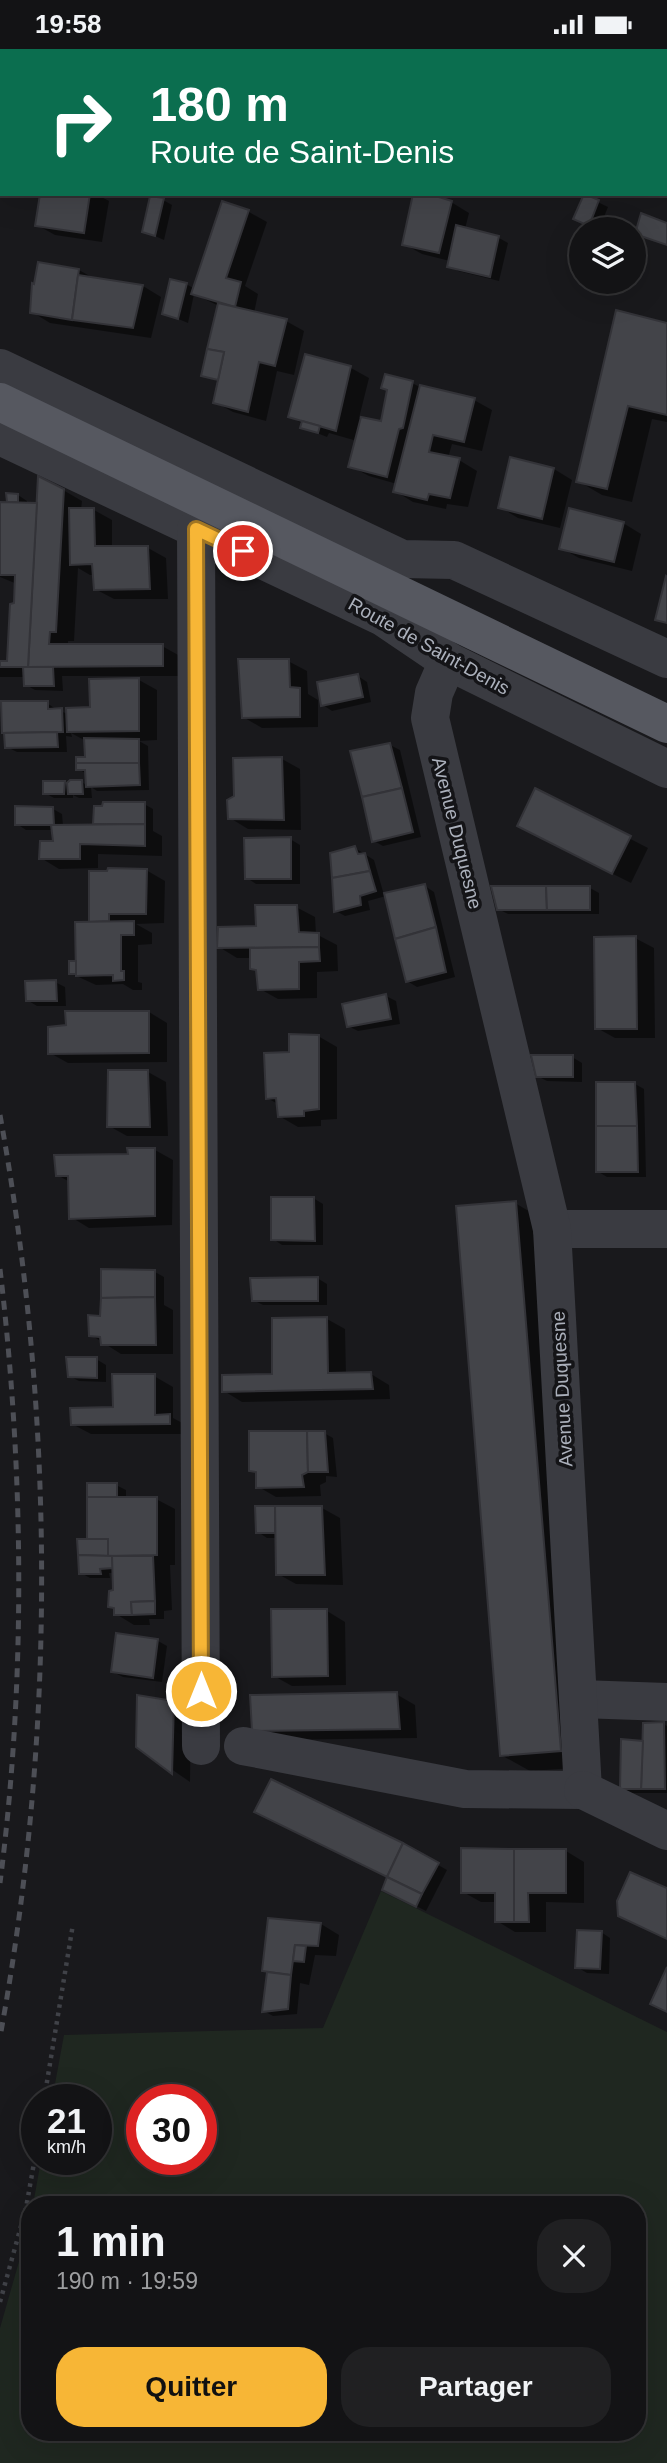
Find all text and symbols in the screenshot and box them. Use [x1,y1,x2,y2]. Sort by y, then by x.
text: 19:58 [35,9,102,39]
icon: right [35,77,126,168]
text: 180 m [150,77,289,131]
text: Route de Saint-Denis [150,134,454,170]
map controls [569,217,646,294]
button: layers [569,217,646,294]
pin [213,521,273,581]
icon: arrive [224,532,262,570]
street label: Route de Saint-Denis [345,593,513,699]
street label: Avenue Duquesne [428,755,486,911]
street label: Avenue Duquesne [547,1311,577,1467]
position arrow [164,1654,238,1728]
speed limit sign: 30 [126,2084,217,2175]
text: 21 [47,2101,86,2140]
text: km/h [47,2137,86,2157]
text: 1 min [56,2218,166,2265]
button: close [537,2219,611,2293]
text: 190 m · 19:59 [56,2268,198,2294]
button: Quitter [56,2347,327,2427]
button: Partager [341,2347,611,2427]

